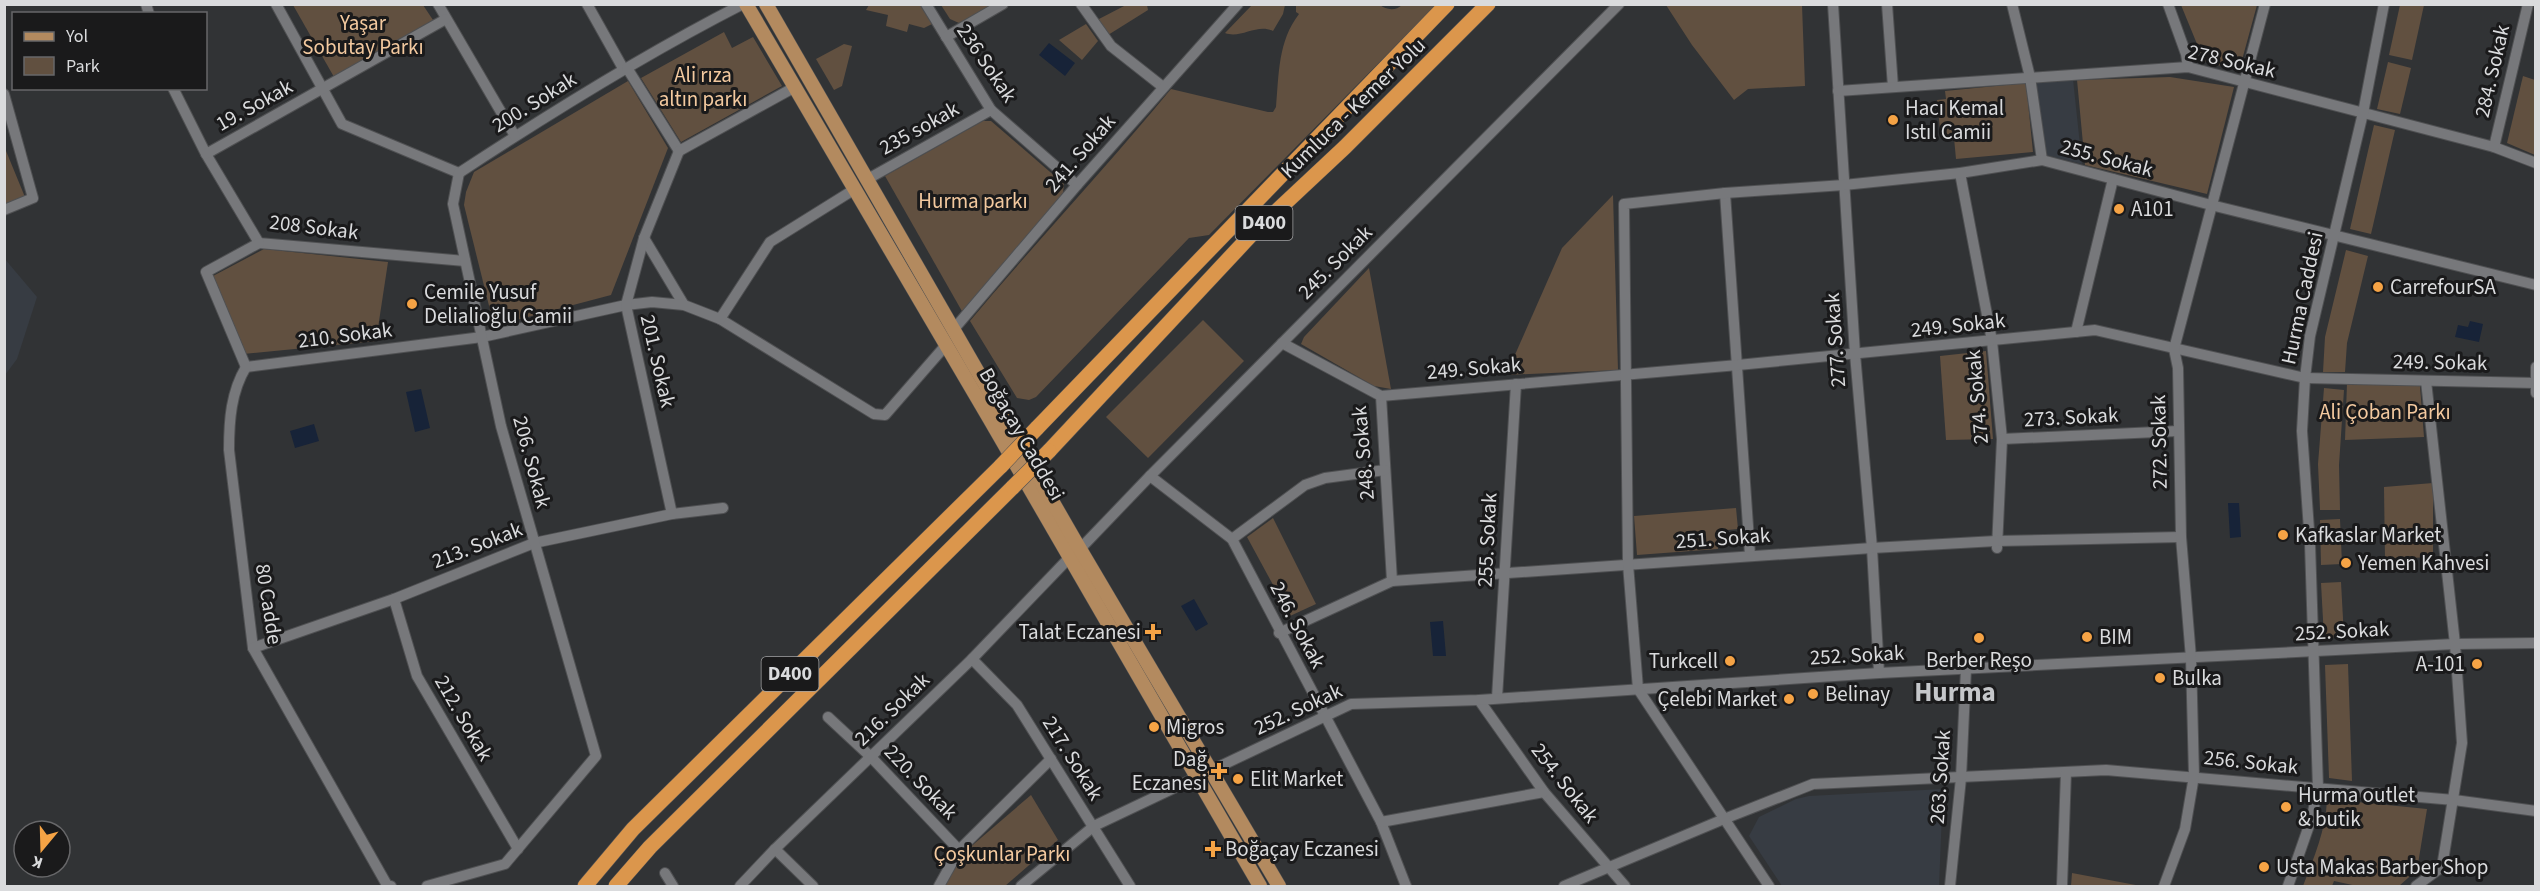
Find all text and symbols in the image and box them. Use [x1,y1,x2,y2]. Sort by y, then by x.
park label: Yaşar Sobutay Parkı [302,8,424,62]
legend [12,12,207,90]
street label: 236 Sokak [950,18,1025,109]
street label: 284. Sokak [2467,21,2517,120]
text: Yol [65,24,88,49]
street label: Kumluca - Kemer Yolu [1274,31,1432,185]
street label: 278 Sokak [2185,36,2279,86]
text: Park [66,54,100,79]
park label: Ali rıza altın parkı [659,60,747,114]
street label: 200. Sokak [486,64,583,140]
street label: 19. Sokak [210,71,299,139]
place label: Hacı Kemal Istıl Camii [1905,93,2004,147]
street label: 235 sokak [874,94,965,162]
street label: 241. Sokak [1038,107,1123,199]
marker: Hacı Kemal Istıl Camii [1886,113,1900,127]
street label: 255. Sokak [2057,131,2157,185]
park label: Hurma parkı [918,186,1028,216]
place label: A101 [2131,194,2174,224]
marker: A101 [2112,202,2126,216]
road number: D400 [1236,206,1292,240]
street label: 208 Sokak [268,207,361,247]
street label: 245. Sokak [1291,218,1379,306]
street label: Hurma Caddesi [2273,229,2331,367]
place label: CarrefourSA [2390,272,2497,302]
place label: Cemile Yusuf Delialioğlu Camii [424,277,572,331]
marker: CarrefourSA [2371,280,2385,294]
street label: 277. Sokak [1817,291,1853,388]
marker: Cemile Yusuf Delialioğlu Camii [405,297,419,311]
street label: 249. Sokak [1909,305,2007,345]
street label: 201. Sokak [633,312,683,411]
street label: 210. Sokak [296,314,394,356]
street label: 249. Sokak [2392,346,2488,378]
street label: 274. Sokak [1958,348,1996,445]
street label: 249. Sokak [1426,349,1523,387]
street label: Boğaçay Caddesi [972,362,1072,506]
street label: 272. Sokak [2143,394,2175,490]
park label: Ali Çoban Parkı [2319,397,2451,427]
street label: 273. Sokak [2023,400,2120,434]
street label: 248. Sokak [1344,404,1382,501]
street label: 206. Sokak [505,412,559,512]
street label: 255. Sokak [1470,491,1504,588]
street label: 213. Sokak [428,514,527,576]
street label: 251. Sokak [1675,520,1772,556]
place label: Kafkaslar Market [2295,520,2441,550]
marker: Kafkaslar Market [2276,528,2290,542]
place label: Yemen Kahvesi [2357,548,2489,578]
marker: Yemen Kahvesi [2339,556,2353,570]
street label: 80 Cadde [248,561,290,647]
street label: 246. Sokak [1263,576,1334,674]
street label: 252. Sokak [2294,614,2391,648]
place label: Talat Eczanesi [1018,617,1141,647]
place label: BIM [2099,622,2132,652]
marker: Talat Eczanesi [1146,625,1160,639]
marker: BIM [2080,630,2094,644]
marker: Berber Reşo [1972,631,1986,645]
street label: 252. Sokak [1809,638,1906,672]
place label: Berber Reşo [1926,645,2032,675]
place label: Turkcell [1649,646,1718,676]
place label: A-101 [2416,649,2465,679]
marker: Turkcell [1723,654,1737,668]
road number: D400 [762,657,818,691]
marker: A-101 [2470,657,2484,671]
place label: Bulka [2172,663,2222,693]
street label: 216. Sokak [848,665,937,753]
street label: 212. Sokak [427,670,501,767]
marker: Bulka [2153,671,2167,685]
district label: Hurma [1914,673,1996,712]
street label: 252. Sokak [1249,675,1348,743]
place label: Belinay [1825,679,1890,709]
place label: Çelebi Market [1657,684,1777,714]
marker: Belinay [1806,687,1820,701]
marker: Çelebi Market [1782,692,1796,706]
street label: 217. Sokak [1035,710,1111,807]
place label: Migros [1166,712,1224,742]
marker: Migros [1147,720,1161,734]
street label: 263. Sokak [1922,728,1958,825]
street label: 254. Sokak [1524,737,1606,830]
street label: 220. Sokak [877,738,965,827]
street label: 256. Sokak [2202,742,2300,782]
place label: Dağ Eczanesi [1132,744,1207,798]
marker: Dağ Eczanesi [1212,764,1226,778]
place label: Elit Market [1250,764,1343,794]
marker: Elit Market [1231,772,1245,786]
place label: Hurma outlet & butik [2298,780,2415,834]
marker: Hurma outlet & butik [2279,800,2293,814]
north arrow [12,819,72,879]
place label: Boğaçay Eczanesi [1225,834,1379,864]
park label: Çoşkunlar Parkı [933,839,1071,869]
marker: Boğaçay Eczanesi [1206,842,1220,856]
text: K [29,850,46,874]
place label: Usta Makas Barber Shop [2276,852,2488,882]
marker: Usta Makas Barber Shop [2257,860,2271,874]

